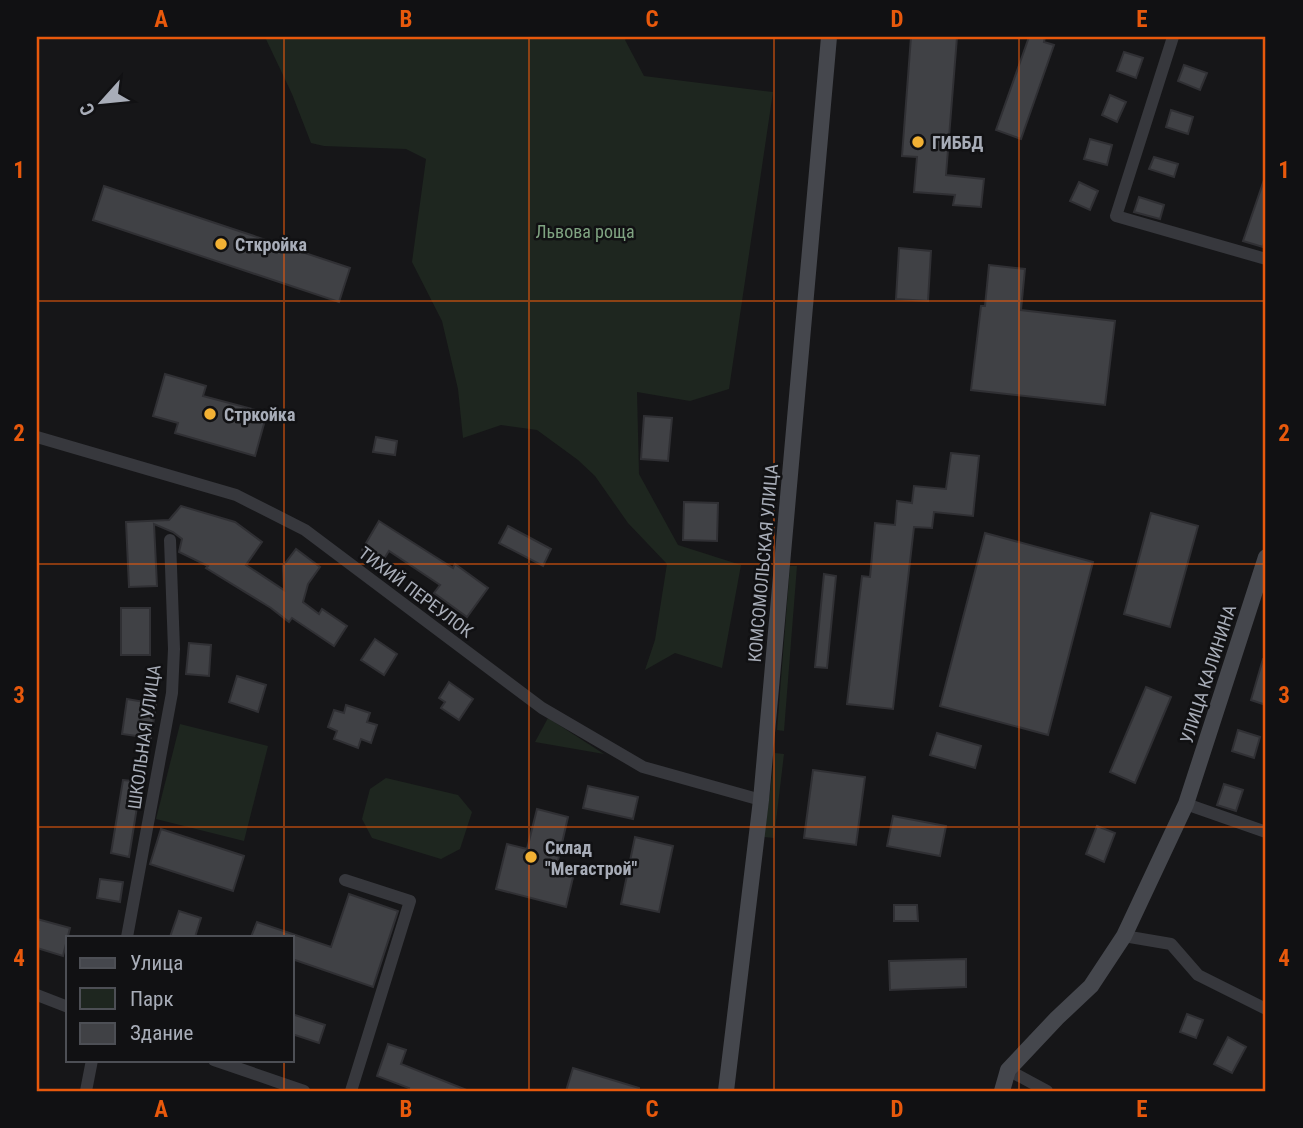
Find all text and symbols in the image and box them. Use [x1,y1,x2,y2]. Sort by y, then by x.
text: A [154,6,168,33]
text: B [400,6,412,33]
text: C [645,6,659,33]
text: D [891,6,904,33]
text: E [1136,6,1148,33]
north arrow [66,66,136,136]
text: С [75,99,100,120]
place label: ГИББД [932,132,983,153]
marker: ГИББД [910,134,926,150]
text: 1 [13,157,25,184]
text: 1 [1278,157,1290,184]
park label: Львова роща [535,221,635,242]
place label: Сткройка [235,234,307,255]
marker: Сткройка [213,236,229,252]
place label: Стркойка [224,404,295,425]
marker: Стркойка [202,406,218,422]
text: 2 [13,420,25,447]
text: 2 [1278,420,1290,447]
street label: КОМСОМОЛЬСКАЯ УЛИЦА [744,462,782,663]
street label: ТИХИЙ ПЕРЕУЛОК [355,542,477,642]
street label: УЛИЦА КАЛИНИНА [1176,601,1241,746]
street label: ШКОЛЬНАЯ УЛИЦА [123,663,165,811]
text: 3 [13,682,25,709]
text: 3 [1278,682,1290,709]
place label: Склад "Мегастрой" [545,837,638,879]
marker: Склад "Мегастрой" [523,849,539,865]
legend [66,936,294,1062]
text: 4 [13,945,25,972]
text: 4 [1278,945,1290,972]
text: Улица [130,951,183,975]
text: Парк [130,987,174,1011]
text: Здание [130,1021,194,1045]
text: A [154,1096,168,1123]
text: B [400,1096,412,1123]
text: C [645,1096,659,1123]
text: D [891,1096,904,1123]
text: E [1136,1096,1148,1123]

